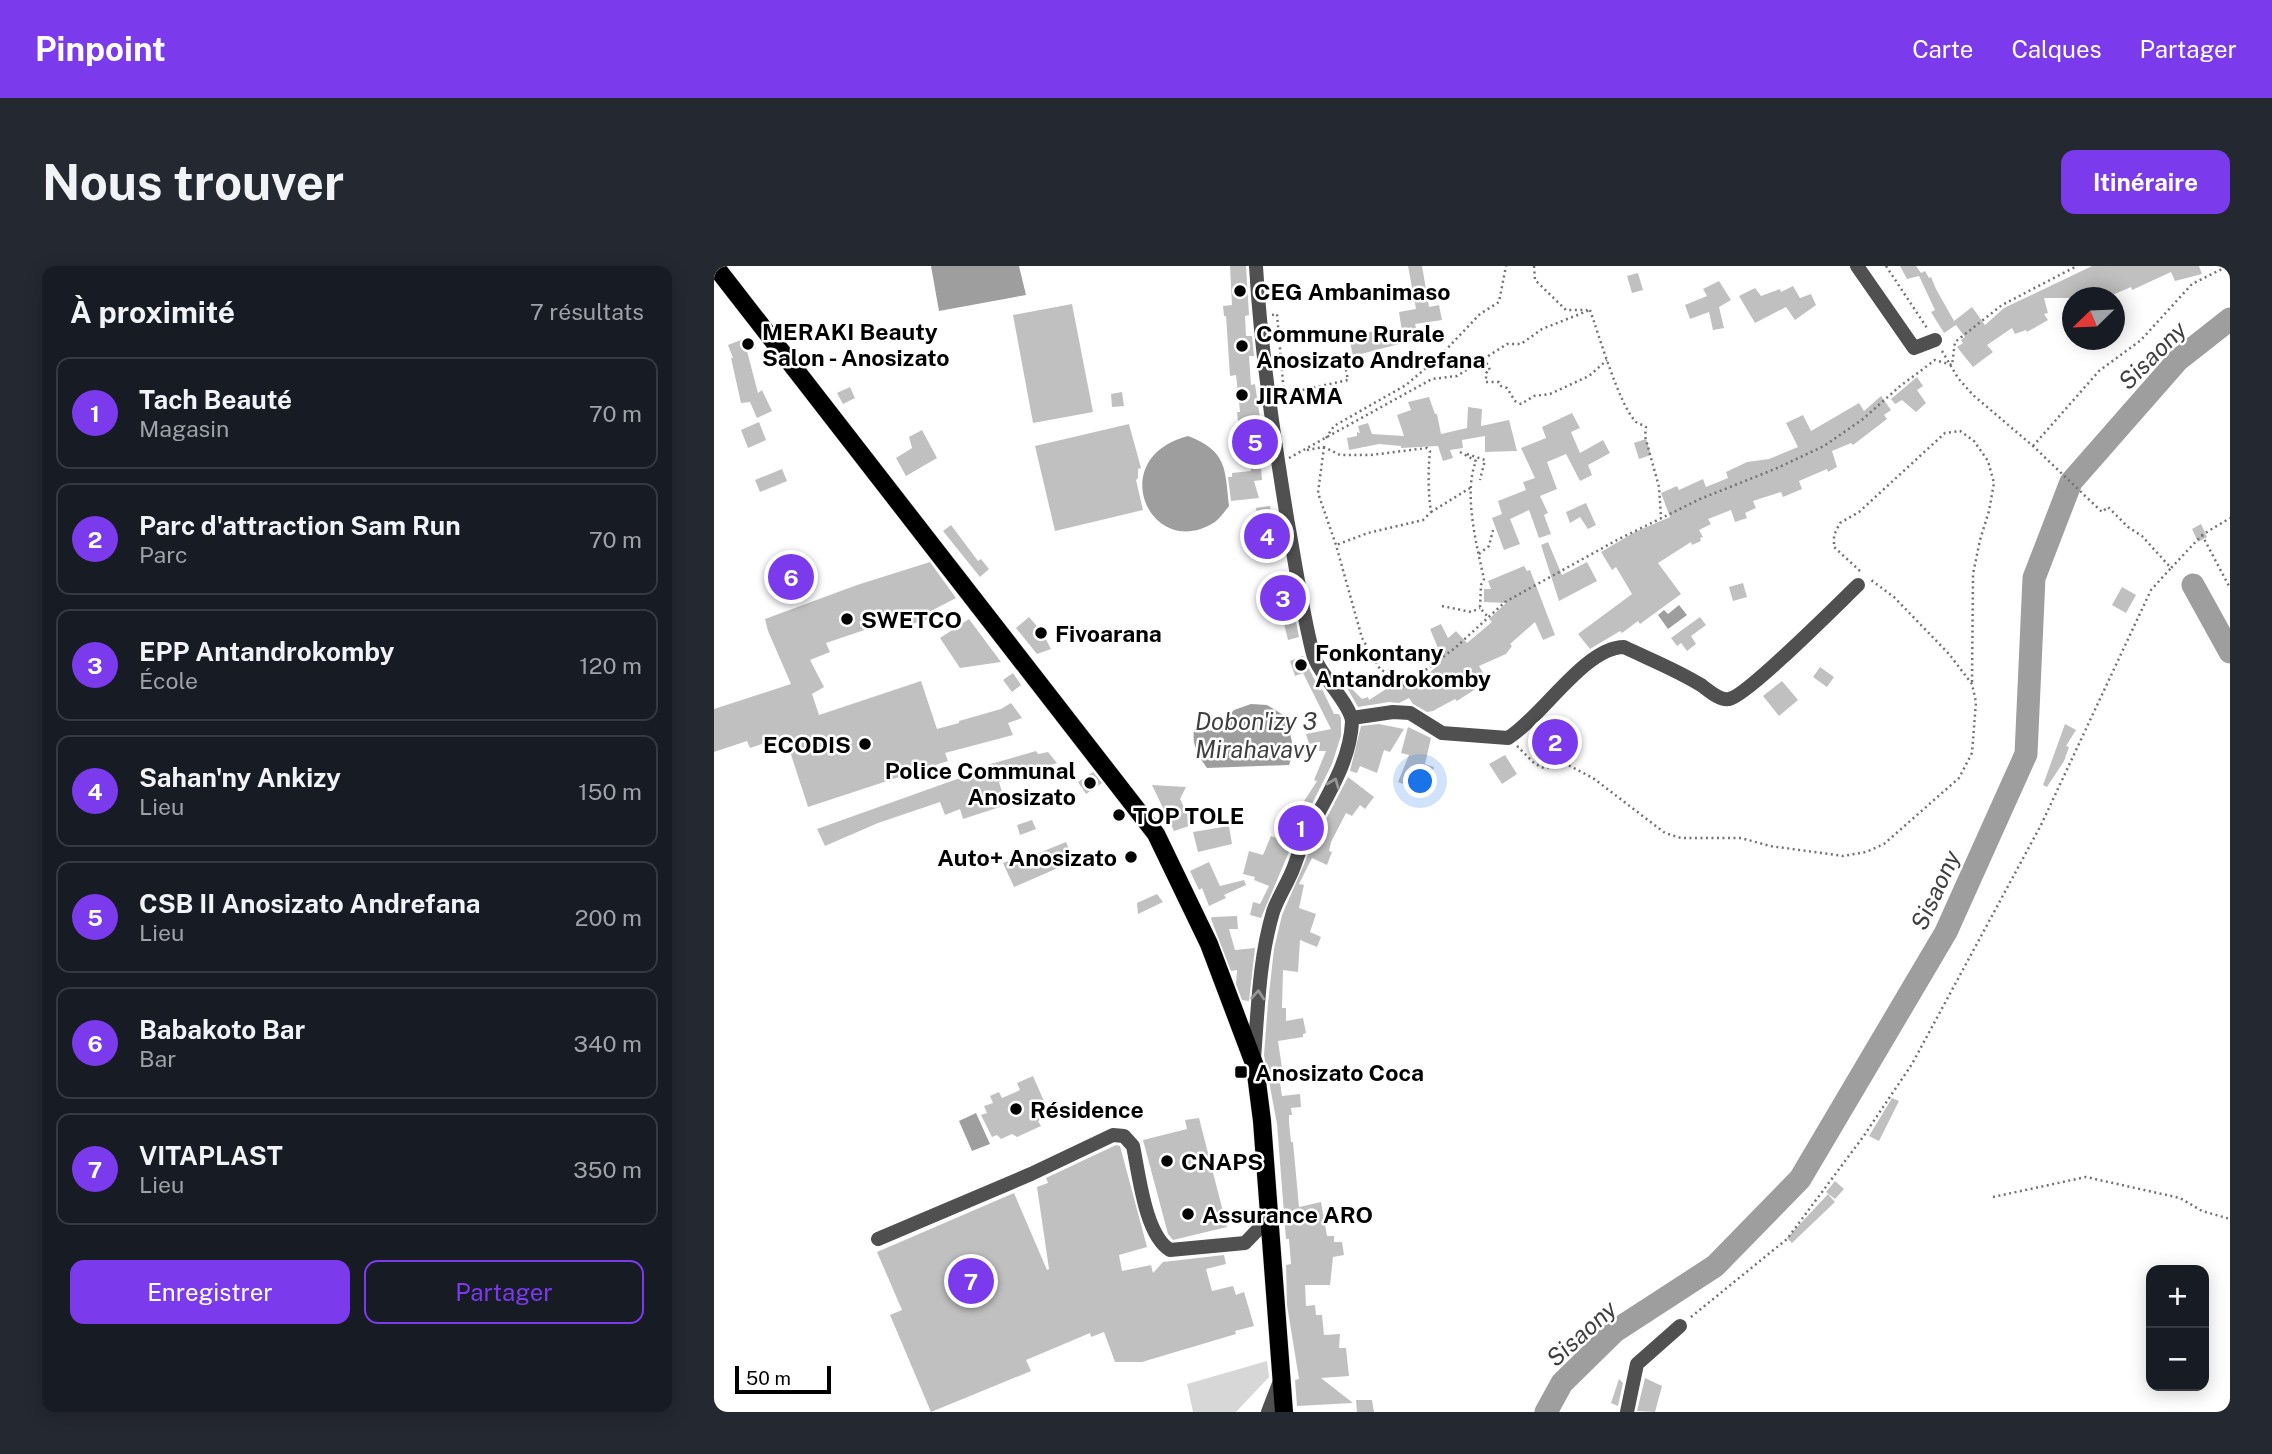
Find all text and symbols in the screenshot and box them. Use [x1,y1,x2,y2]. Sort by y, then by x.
text: Pinpoint [35,30,166,68]
text: Carte [1912,35,1973,63]
text: Calques [2011,35,2102,63]
text: Partager [2140,35,2237,63]
button: Itinéraire [2061,150,2230,214]
text: Nous trouver [42,153,344,211]
place label: CEG Ambanimaso [1254,278,1451,305]
marker: CEG Ambanimaso [1232,283,1248,299]
north arrow [2062,287,2125,350]
text: À proximité [70,294,235,330]
text: 7 résultats [530,298,644,325]
water label: Sisaony [2112,315,2192,395]
place label: MERAKI Beauty Salon - Anosizato [762,318,949,371]
place label: Commune Rurale Anosizato Andrefana [1256,320,1485,373]
marker: MERAKI Beauty Salon - Anosizato [740,336,756,352]
marker: Commune Rurale Anosizato Andrefana [1234,338,1250,354]
place label: JIRAMA [1256,382,1343,409]
text: Tach Beauté [139,384,292,415]
marker: JIRAMA [1234,387,1250,403]
text: 1 [90,400,100,427]
text: 70 m [589,400,642,427]
text: Magasin [139,415,229,442]
pin: 5 [1232,416,1278,468]
text: Parc d'attraction Sam Run [139,510,461,541]
pin: 4 [1244,510,1290,562]
text: 2 [88,526,102,553]
text: 70 m [589,526,642,553]
text: Parc [139,541,187,568]
pin: 6 [768,551,814,603]
pin: 3 [1260,572,1306,624]
place label: SWETCO [861,606,962,633]
marker: SWETCO [839,611,855,627]
place label: Fivoarana [1055,620,1162,647]
marker: Fivoarana [1033,625,1049,641]
text: EPP Antandrokomby [139,636,394,667]
place label: Fonkontany Antandrokomby [1315,639,1491,692]
text: 3 [87,652,103,679]
text: 120 m [579,652,642,679]
marker: Fonkontany Antandrokomby [1293,657,1309,673]
text: École [139,667,198,694]
water label: Dobon'izy 3 Mirahavavy [1195,707,1318,763]
pin: 2 [1532,716,1578,768]
place label: ECODIS [763,731,851,758]
marker: ECODIS [857,736,873,752]
place label: Police Communal Anosizato [885,757,1076,810]
text: Sahan'ny Ankizy [139,762,341,793]
your location [1403,764,1437,798]
marker: Police Communal Anosizato [1082,775,1098,791]
text: 4 [87,778,103,805]
text: 150 m [578,778,642,805]
one-way arrow [1326,778,1340,790]
text: Lieu [139,793,184,820]
place label: TOP TOLE [1133,802,1244,829]
pin: 1 [1278,802,1324,854]
marker: TOP TOLE [1111,807,1127,823]
place label: Auto+ Anosizato [937,844,1117,871]
water label: Sisaony [1904,845,1966,934]
marker: Auto+ Anosizato [1123,849,1139,865]
text: CSB II Anosizato Andrefana [139,888,480,919]
text: 5 [87,904,103,931]
text: 200 m [575,904,642,931]
text: Lieu [139,919,184,946]
one-way arrow [1251,989,1266,1000]
text: Babakoto Bar [139,1014,305,1045]
text: 6 [87,1030,103,1057]
text: 340 m [574,1030,642,1057]
text: Bar [139,1045,176,1072]
place label: Anosizato Coca [1255,1059,1424,1086]
marker: Anosizato Coca [1233,1064,1249,1080]
place label: Résidence [1030,1096,1144,1123]
marker: Résidence [1008,1101,1024,1117]
text: VITAPLAST [139,1140,283,1171]
place label: CNAPS [1181,1148,1263,1175]
marker: CNAPS [1159,1153,1175,1169]
text: 7 [88,1156,102,1183]
text: 350 m [573,1156,642,1183]
text: Lieu [139,1171,184,1198]
place label: Assurance ARO [1202,1201,1373,1228]
marker: Assurance ARO [1180,1206,1196,1222]
pin: 7 [948,1255,994,1307]
button: Enregistrer [70,1260,350,1324]
button: Partager [364,1260,644,1324]
map controls [2146,1265,2209,1391]
button: + [2146,1265,2209,1328]
water label: Sisaony [1540,1294,1622,1372]
button: − [2146,1328,2209,1391]
scale bar [735,1363,831,1395]
text: 50 m [746,1367,791,1389]

